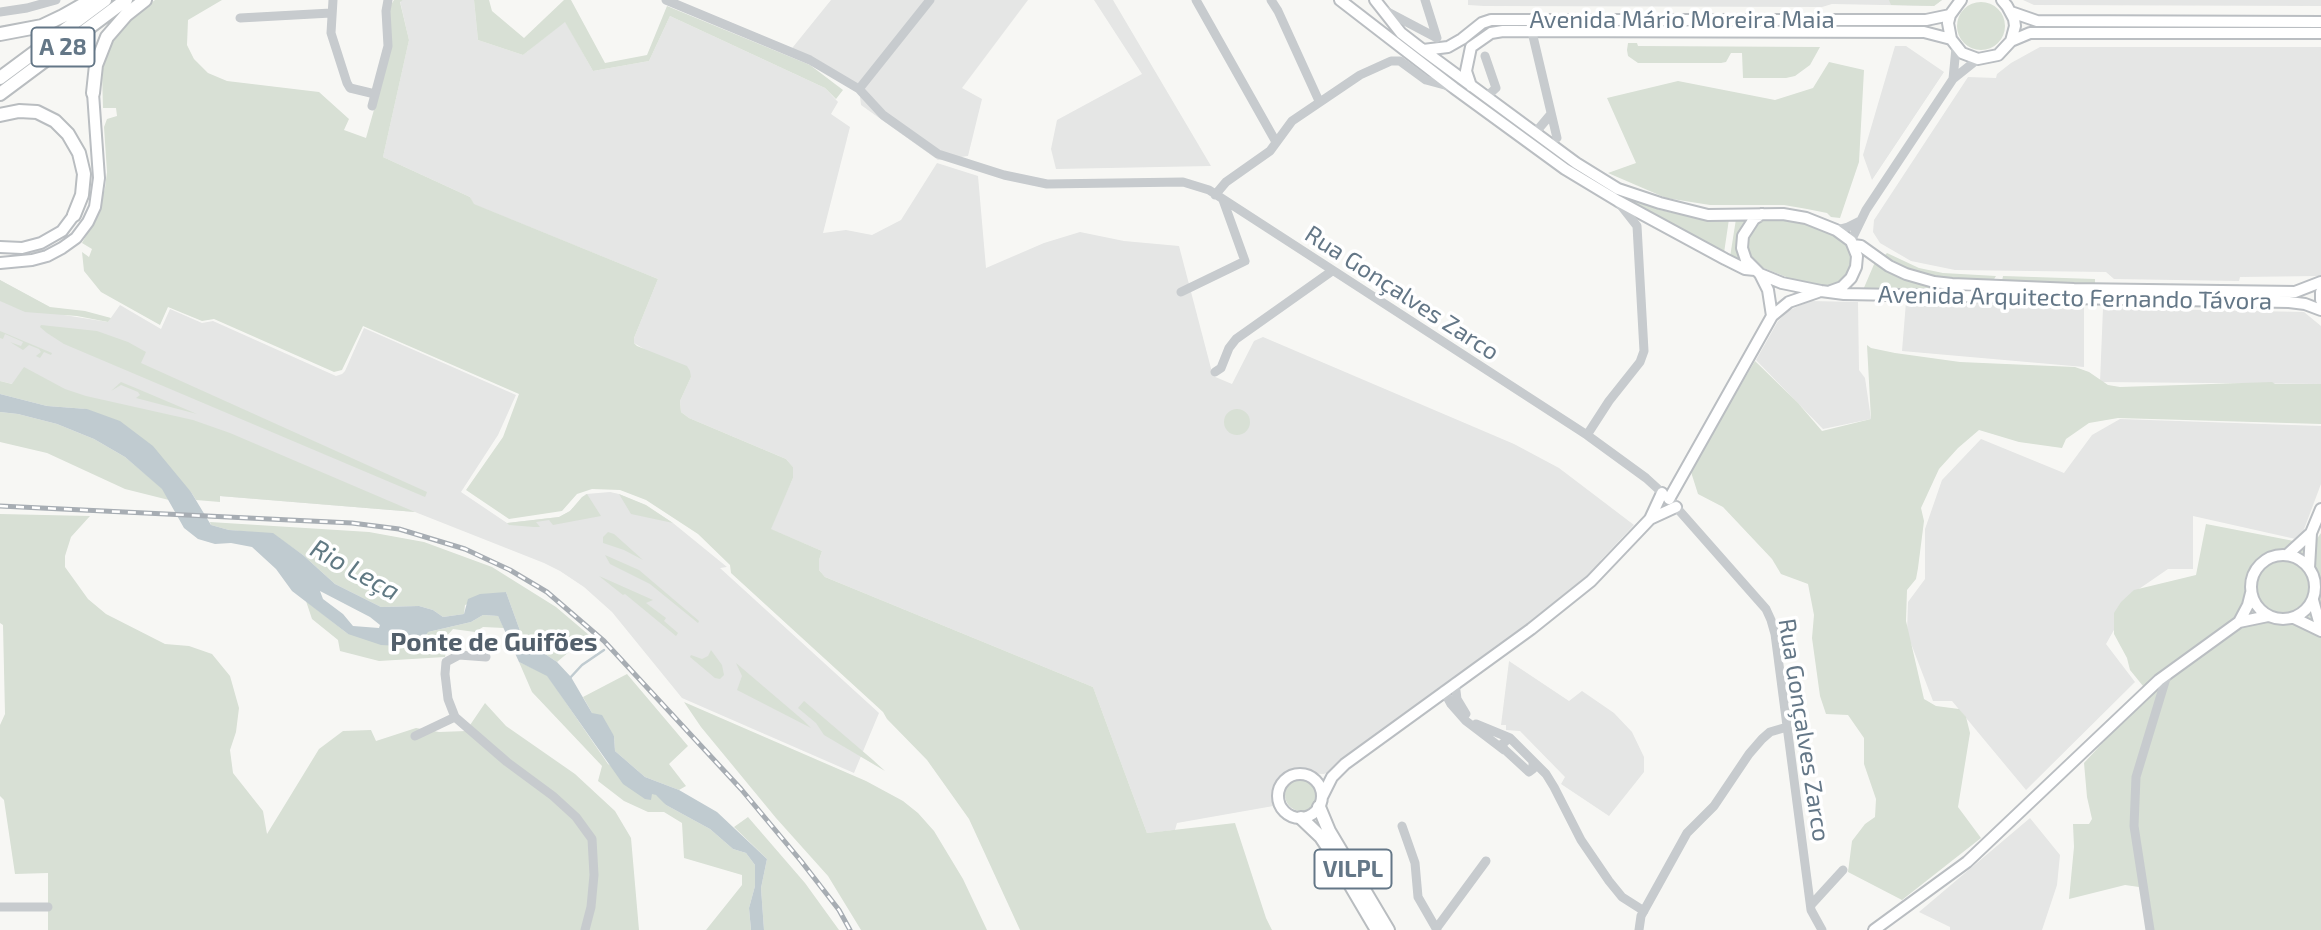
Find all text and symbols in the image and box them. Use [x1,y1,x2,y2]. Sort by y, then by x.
street label: Avenida Mário Moreira Maia [1529,6,1835,34]
road number: A 28 [32,28,94,66]
street label: Rua Gonçalves Zarco [1300,220,1504,366]
street label: Avenida Arquitecto Fernando Távora [1878,280,2272,316]
water label: Rio Leça [305,533,405,607]
street label: Rua Gonçalves Zarco [1772,616,1836,844]
district label: Ponte de Guifões [390,626,598,658]
road number: VILPL [1314,849,1392,888]

